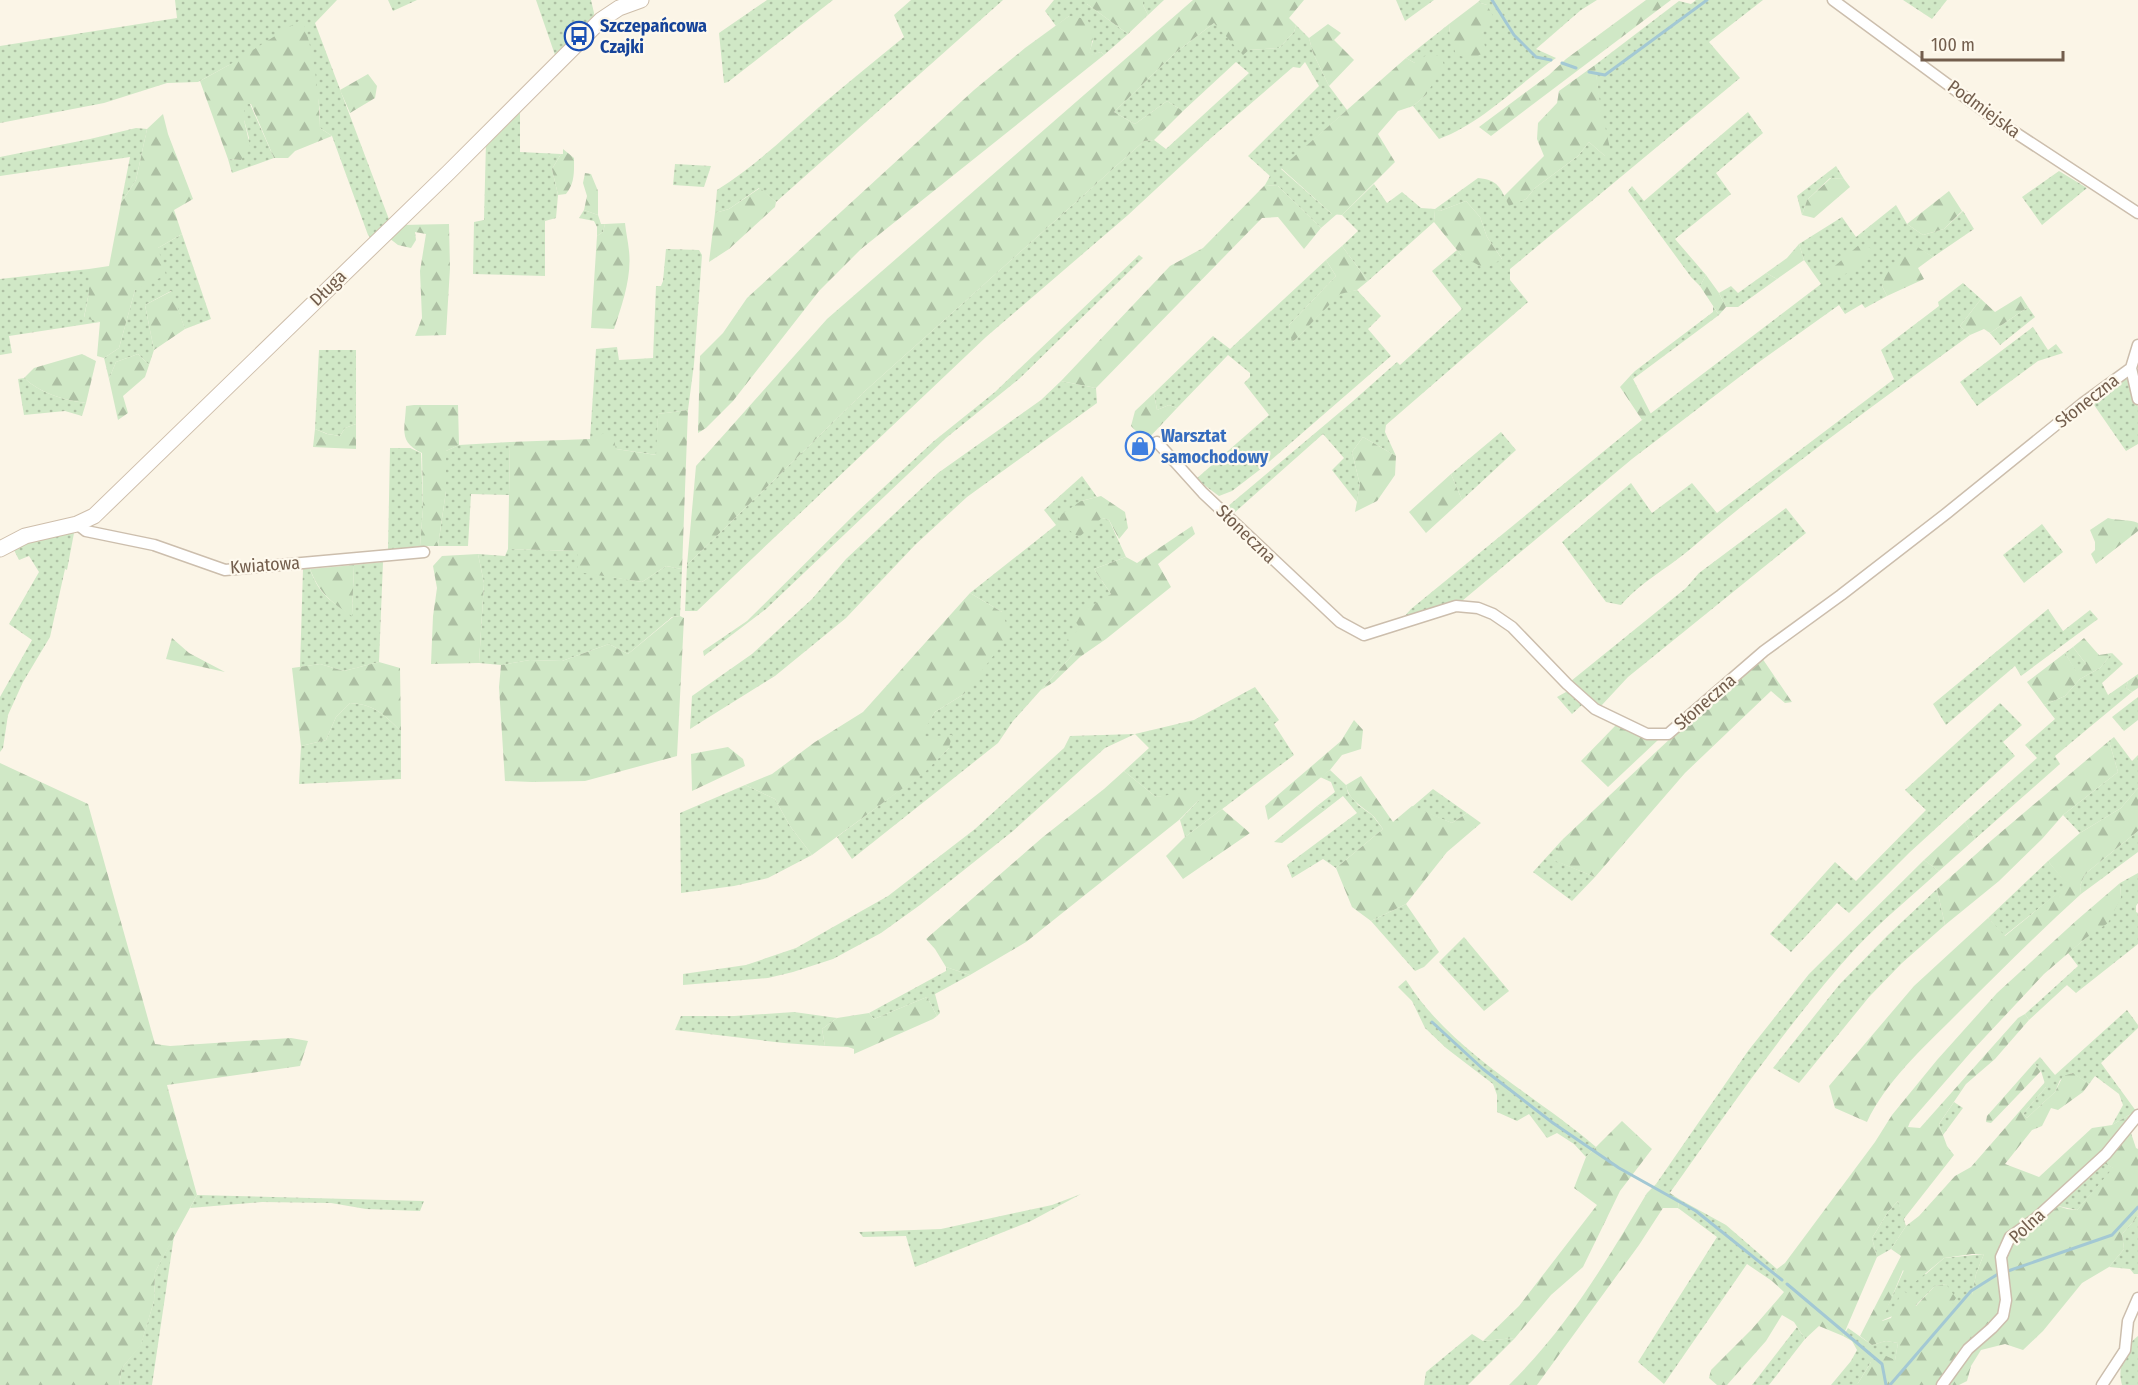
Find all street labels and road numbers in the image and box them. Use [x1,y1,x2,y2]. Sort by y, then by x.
street label: Podmiejska [1943,75,2025,143]
street label: Długa [305,265,351,311]
street label: Słoneczna [2051,369,2123,433]
street label: Słoneczna [1211,500,1281,568]
street label: Kwiatowa [229,552,301,578]
street label: Słoneczna [1669,669,1741,735]
street label: Polna [2004,1204,2050,1248]

